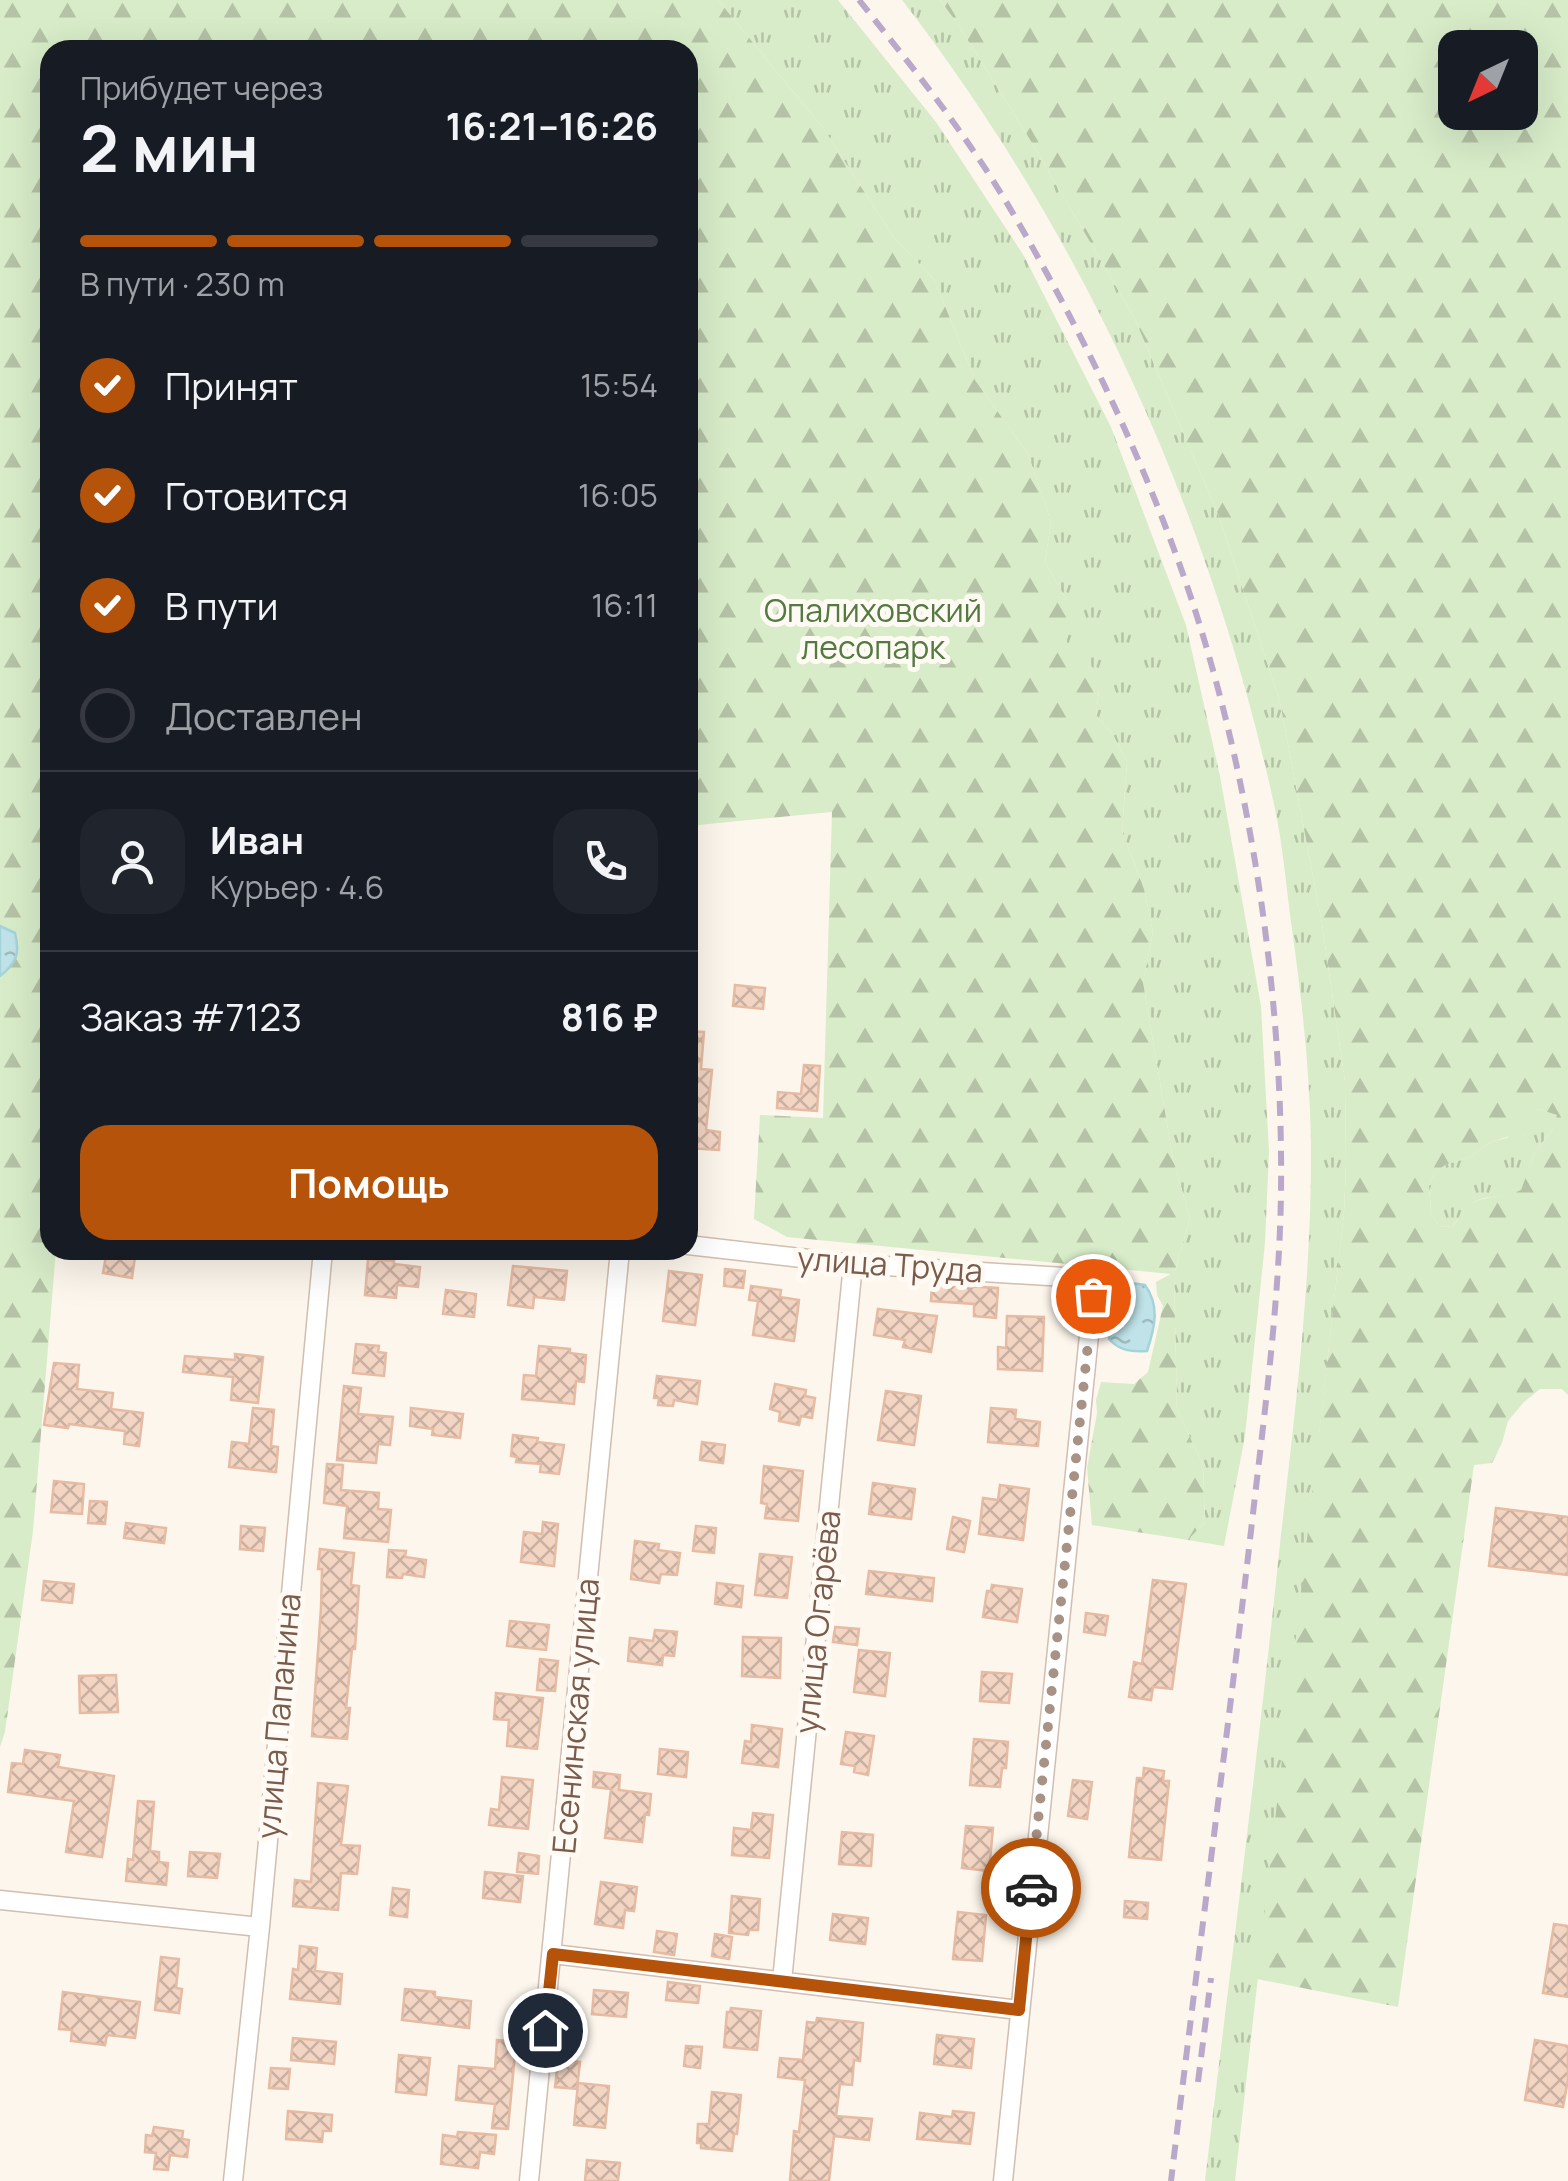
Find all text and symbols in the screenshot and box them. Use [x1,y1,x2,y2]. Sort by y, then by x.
north arrow [1438,30,1538,130]
map controls [1438,30,1538,130]
text: Прибудет через [80,66,323,110]
text: 16:21–16:26 [446,99,658,151]
text: 2 мин [80,103,259,192]
text: В пути · 230 m [80,262,285,306]
icon: check [80,358,135,413]
text: Принят [165,359,298,411]
text: 15:54 [580,363,658,407]
icon: check [80,468,135,523]
text: Готовится [165,469,348,521]
text: 16:05 [578,473,658,517]
icon: check [80,578,135,633]
text: В пути [165,579,278,631]
text: 16:11 [591,583,658,627]
park label: Опалиховский лесопарк [764,588,982,669]
text: Доставлен [165,689,363,741]
button: person [80,809,185,914]
button: phone [553,809,658,914]
text: Иван [210,813,304,865]
text: Курьер · 4.6 [210,865,384,909]
text: Заказ #7123 [80,990,302,1042]
text: 816 ₽ [561,990,658,1042]
button: Помощь [80,1125,658,1240]
street label: улица Труда [796,1236,984,1292]
pin [1051,1254,1136,1339]
icon: bag [1066,1269,1121,1324]
street label: улица Огарёва [783,1508,851,1736]
street label: Есенинская улица [541,1576,609,1856]
street label: улица Папанина [245,1591,311,1841]
courier [981,1838,1081,1938]
icon: car [1004,1861,1059,1916]
pin [503,1988,588,2073]
icon: home [518,2003,573,2058]

